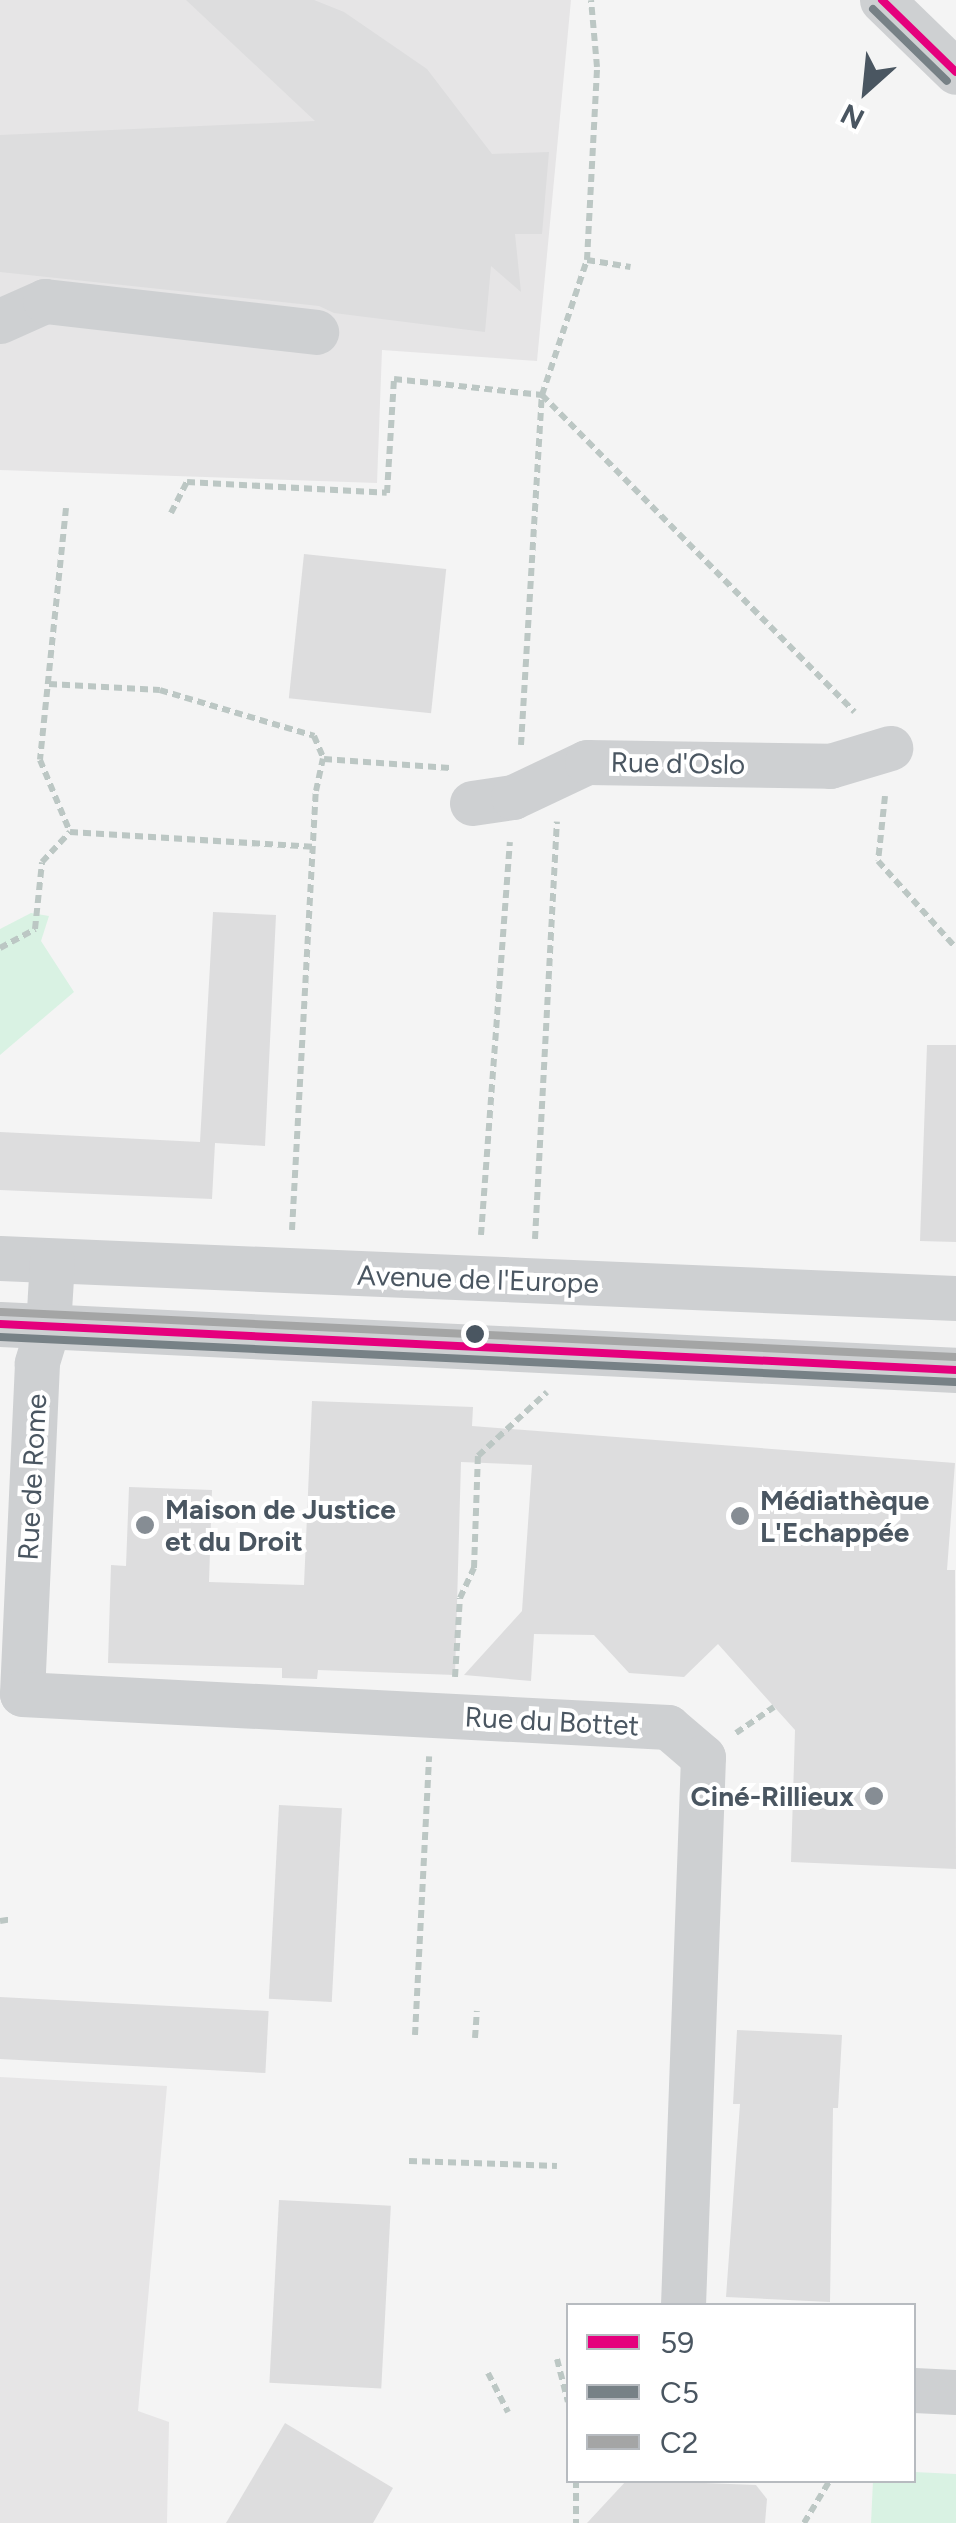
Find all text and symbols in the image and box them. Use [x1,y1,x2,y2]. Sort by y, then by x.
north arrow [816,40,916,140]
text: N [835,97,870,137]
street label: Rue d'Oslo [610,745,746,781]
street label: Avenue de l'Europe [357,1258,599,1300]
unlabelled marker [465,1324,485,1344]
street label: Rue de Rome [11,1393,53,1561]
place label: Médiathèque L'Echappée [760,1483,929,1549]
place label: Maison de Justice et du Droit [165,1492,396,1558]
marker: Médiathèque L'Echappée [729,1505,751,1527]
marker: Maison de Justice et du Droit [134,1514,156,1536]
street label: Rue du Bottet [464,1700,640,1742]
place label: Ciné-Rillieux [691,1779,854,1813]
marker: Ciné-Rillieux [863,1785,885,1807]
legend [566,2303,916,2483]
text: 59 [660,2324,694,2361]
text: C5 [660,2374,699,2411]
text: C2 [660,2424,698,2461]

